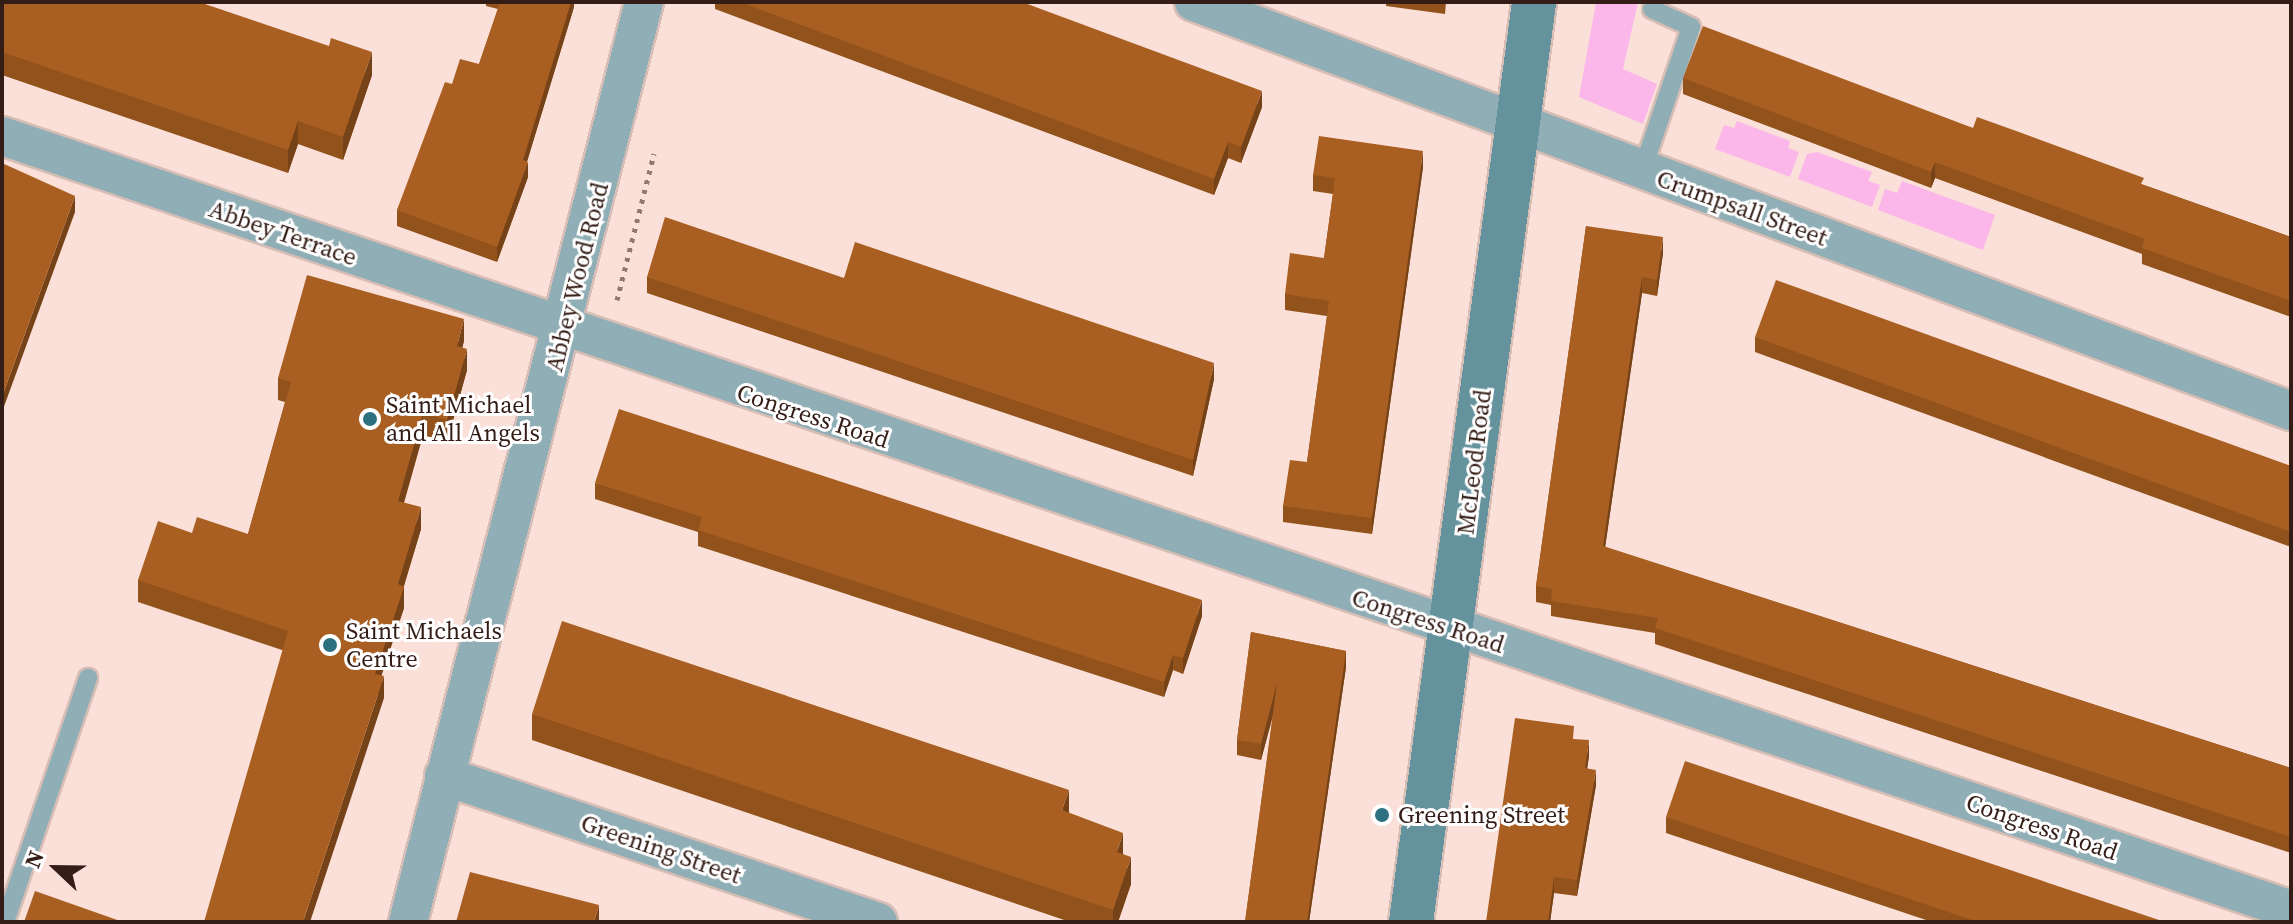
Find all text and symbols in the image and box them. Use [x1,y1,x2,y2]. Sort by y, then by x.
street label: Crumpsall Street [1653,164,1831,252]
street label: Abbey Wood Road [539,179,615,375]
street label: Abbey Terrace [205,194,361,272]
street label: Congress Road [733,378,893,454]
street label: McLeod Road [1451,388,1497,536]
place label: Saint Michael and All Angels [386,391,540,447]
marker: Saint Michael and All Angels [361,410,379,428]
street label: Congress Road [1348,583,1508,659]
place label: Saint Michaels Centre [346,617,502,673]
marker: Saint Michaels Centre [321,636,339,654]
street label: Congress Road [1962,788,2122,866]
place label: Greening Street [1398,801,1565,829]
marker: Greening Street [1373,806,1391,824]
street label: Greening Street [577,808,745,890]
north arrow [16,828,96,908]
text: N [17,846,51,872]

